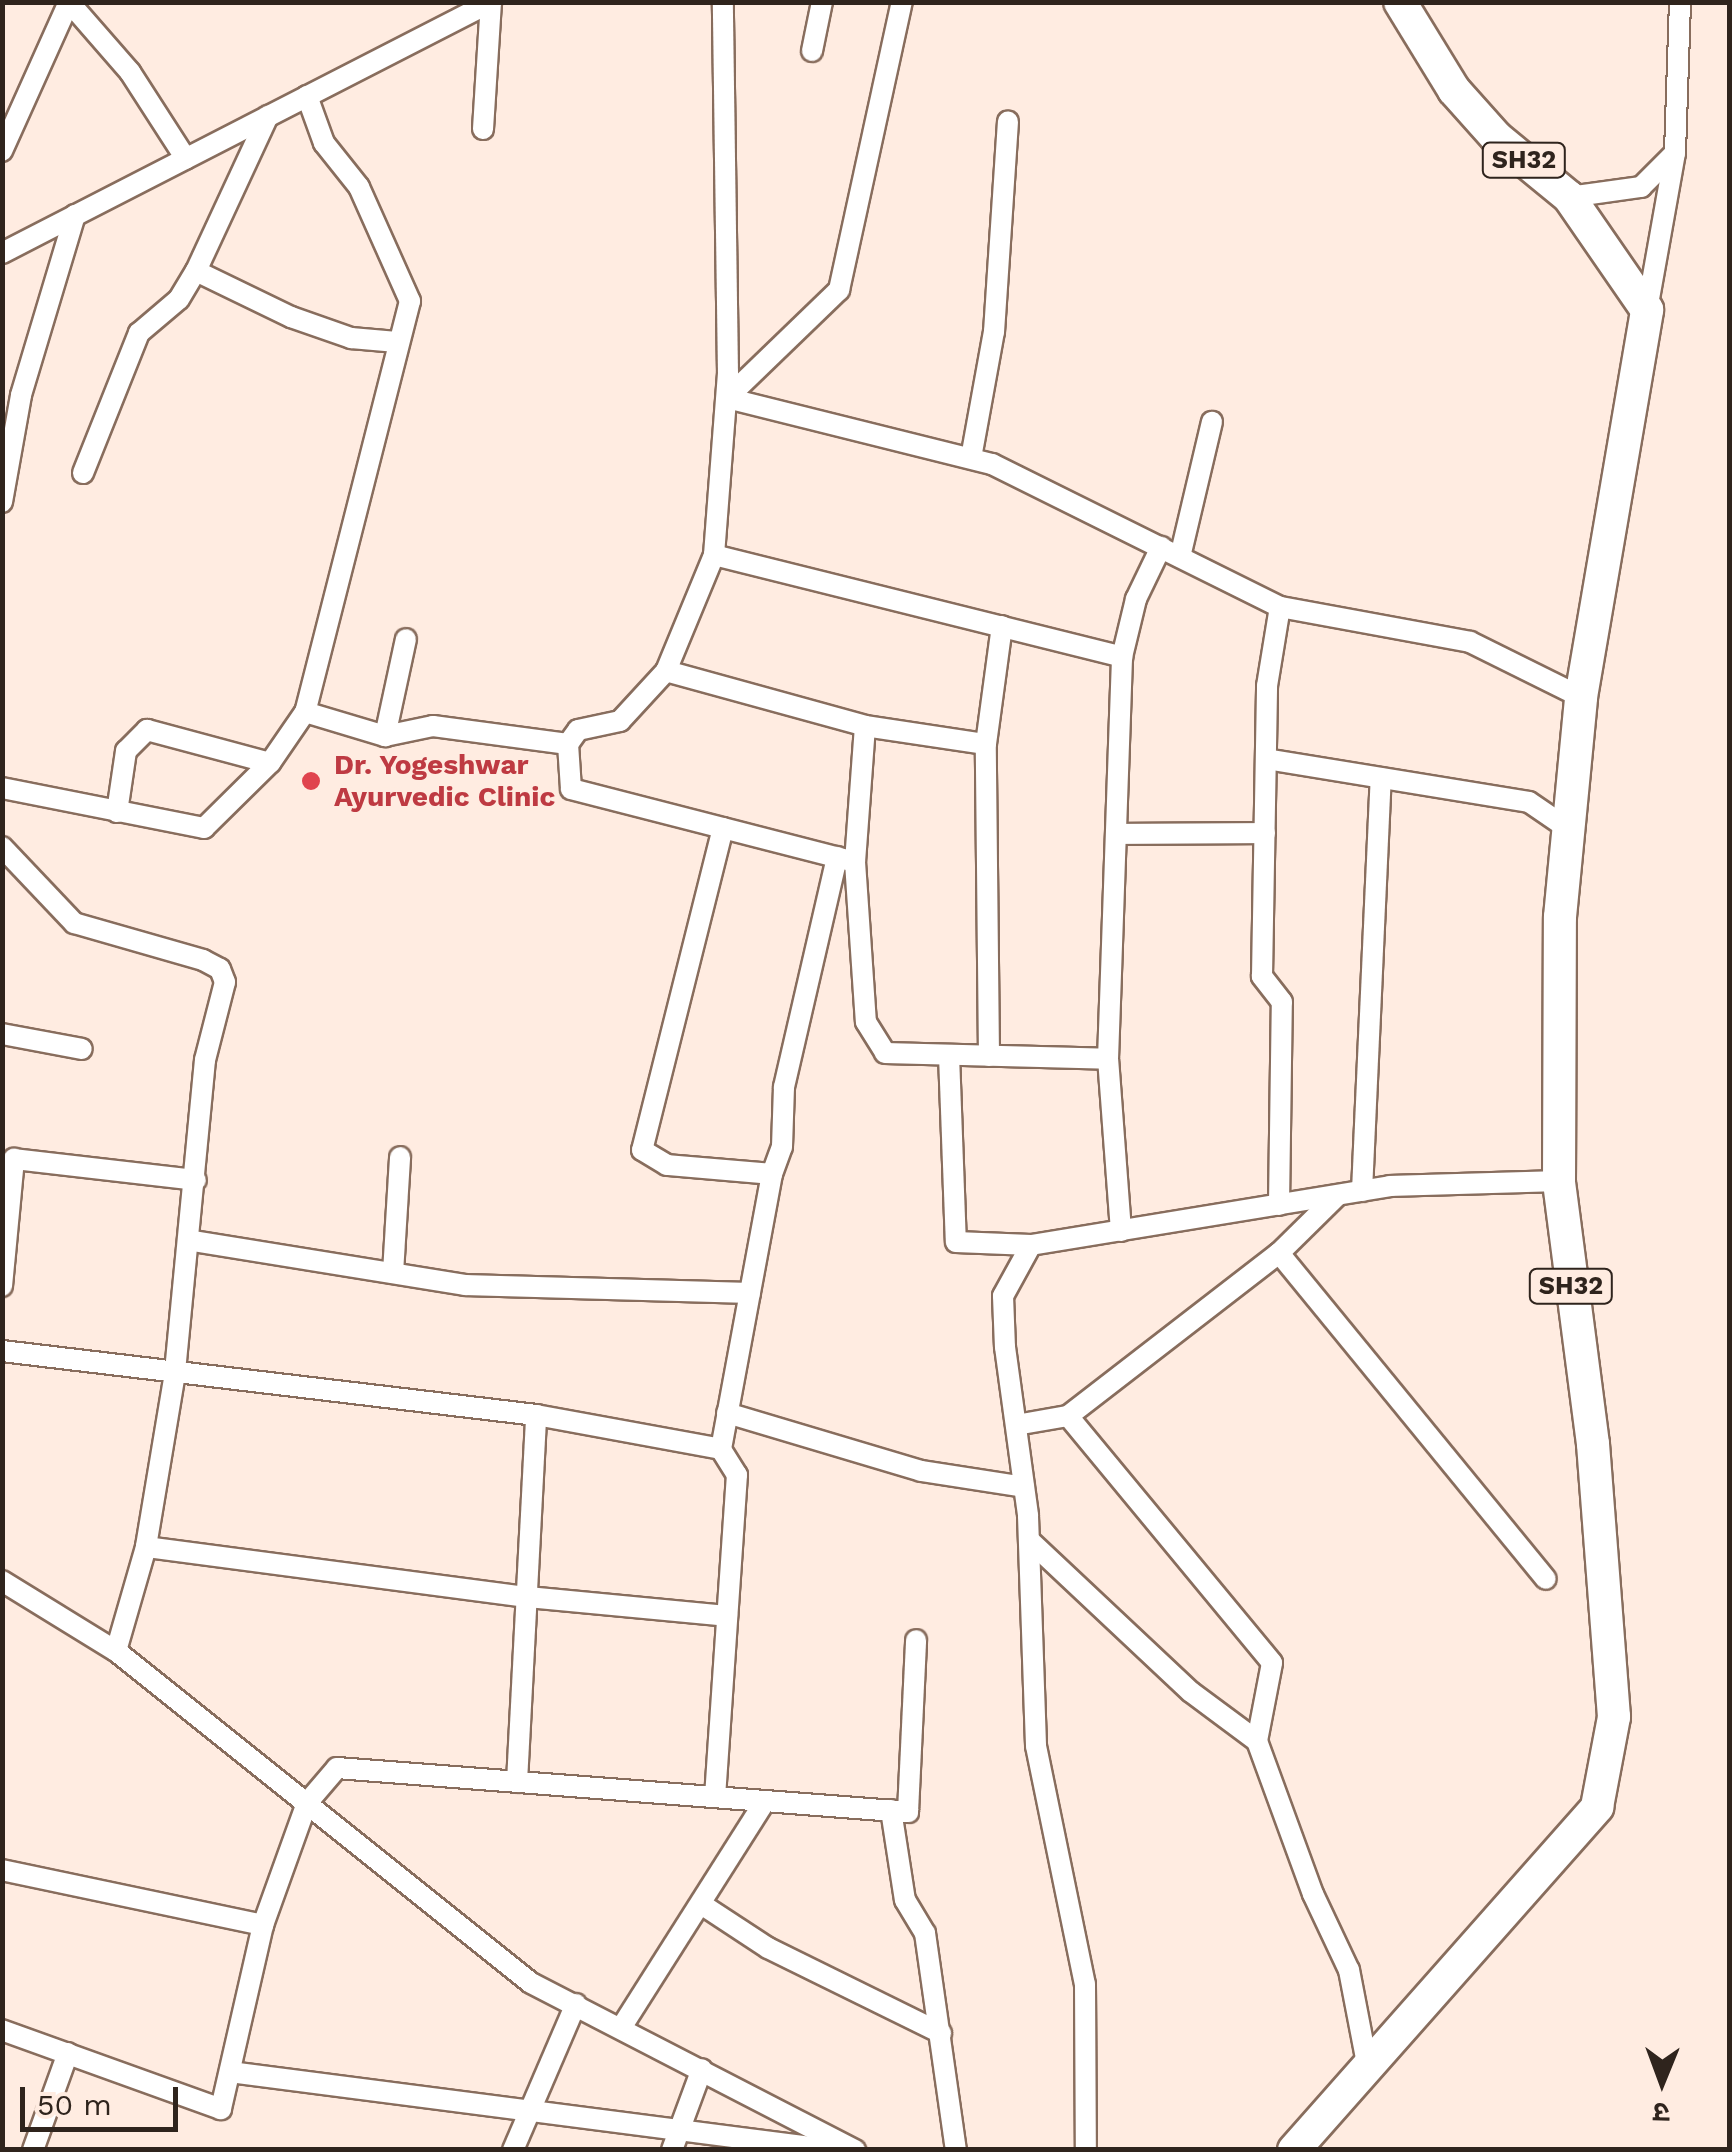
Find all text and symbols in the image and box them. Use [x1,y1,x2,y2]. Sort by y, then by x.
road number: SH32 [1482,140,1566,180]
place label: Dr. Yogeshwar Ayurvedic Clinic [334,748,555,814]
marker: Dr. Yogeshwar Ayurvedic Clinic [298,768,324,794]
road number: SH32 [1528,1266,1614,1306]
north arrow [1612,2032,1712,2132]
scale bar [25,2067,182,2129]
text: 50 m [37,2087,112,2122]
text: उ [1653,2096,1670,2129]

